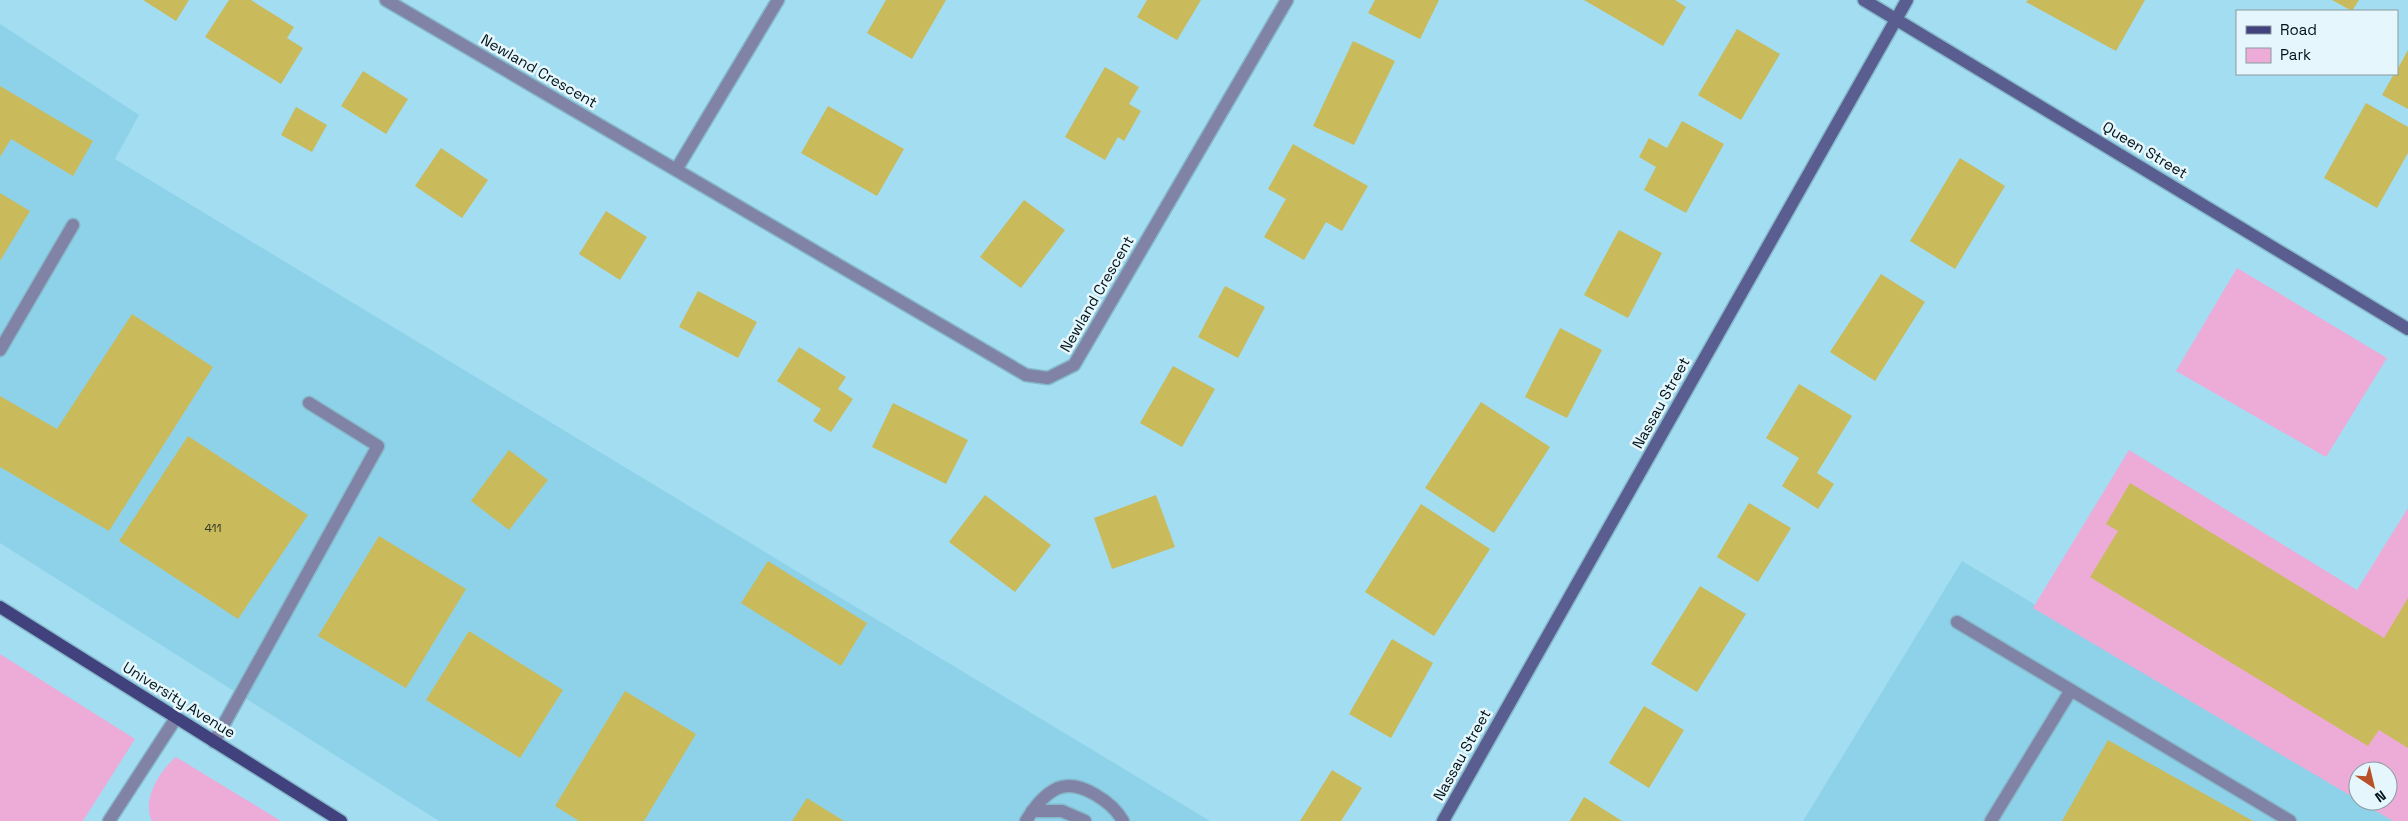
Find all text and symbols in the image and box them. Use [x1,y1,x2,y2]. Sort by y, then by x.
legend [2236,10,2398,75]
text: Road [2280,20,2317,39]
street label: Newland Crescent [478,30,601,112]
text: Park [2280,45,2311,64]
street label: Queen Street [2099,117,2191,182]
street label: Newland Crescent [1056,232,1138,355]
street label: Nassau Street [1628,354,1694,452]
house number: 411 [204,520,222,536]
street label: University Avenue [119,657,239,742]
street label: Nassau Street [1429,706,1495,804]
north arrow [2348,761,2398,811]
text: N [2371,787,2389,807]

